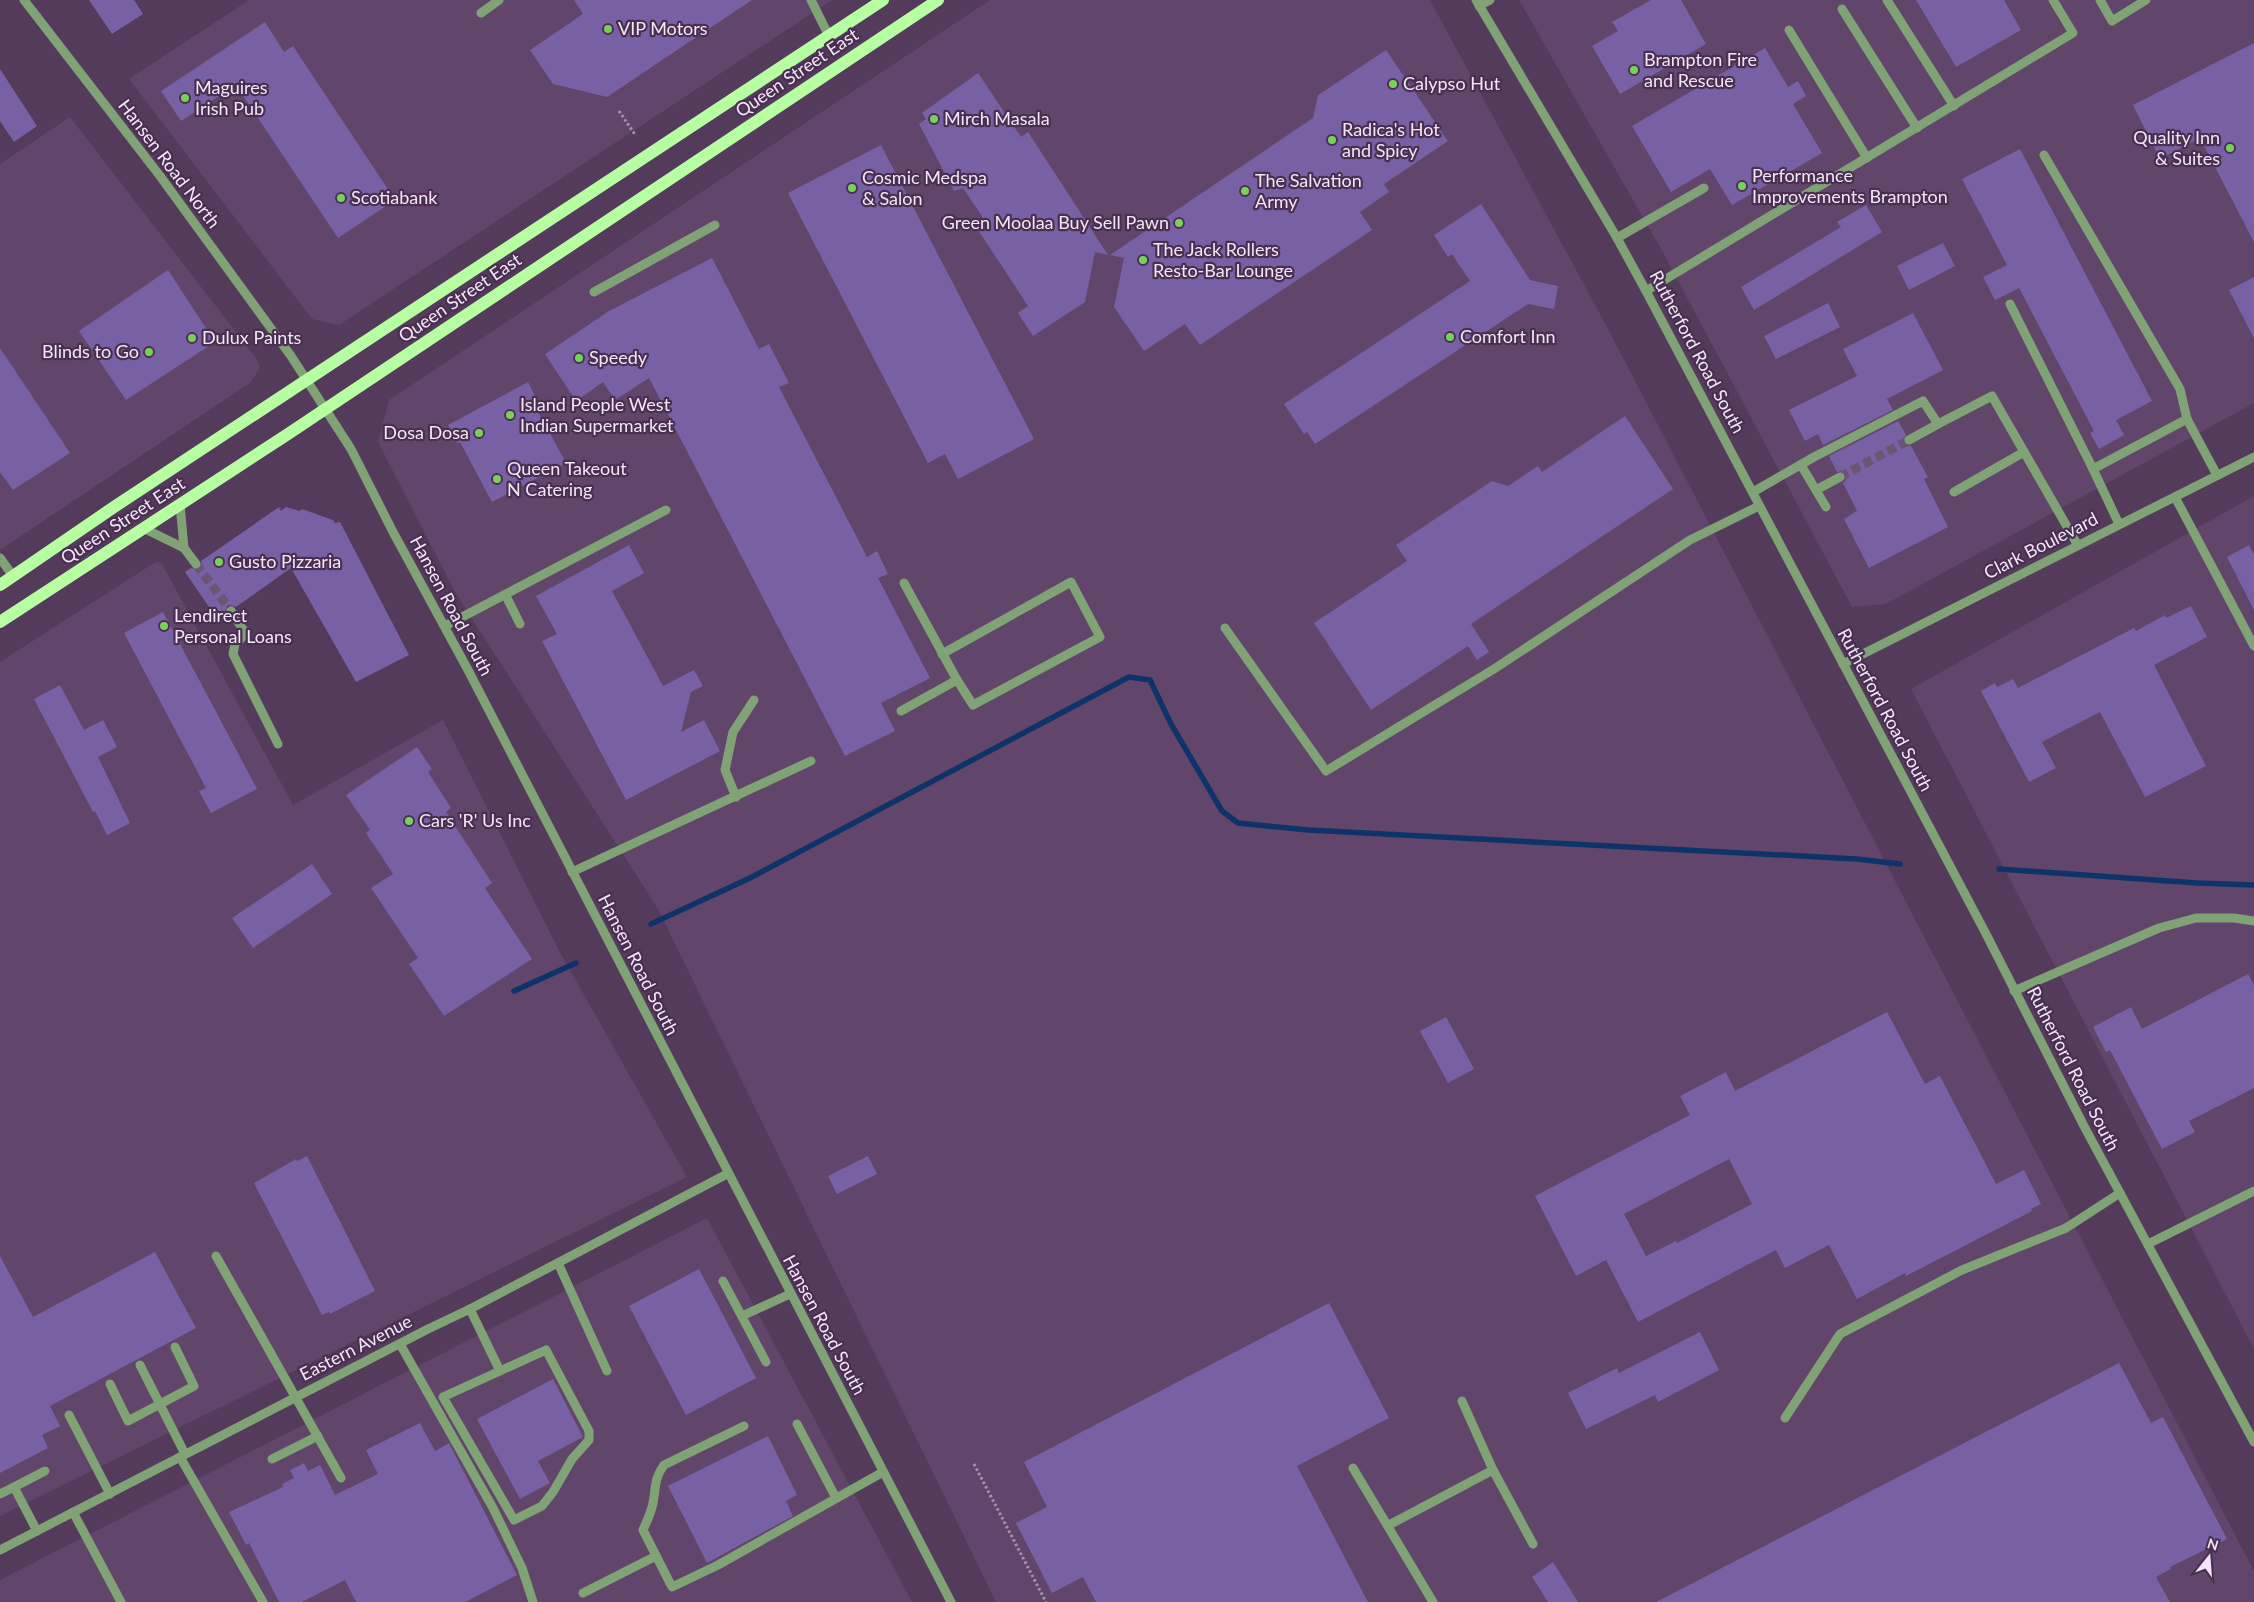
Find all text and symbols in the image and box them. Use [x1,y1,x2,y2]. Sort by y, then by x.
place label: VIP Motors [618,17,708,39]
marker: VIP Motors [602,23,614,35]
street label: Queen Street East [731,23,863,121]
place label: Brampton Fire and Rescue [1644,48,1757,91]
marker: Brampton Fire and Rescue [1628,64,1640,76]
place label: Calypso Hut [1403,72,1501,94]
place label: Maguires Irish Pub [195,76,268,119]
marker: Calypso Hut [1387,78,1399,90]
marker: Maguires Irish Pub [179,92,191,104]
street label: Hansen Road North [114,95,225,232]
place label: Mirch Masala [944,107,1050,129]
marker: Mirch Masala [928,113,940,125]
place label: Radica's Hot and Spicy [1342,118,1440,161]
place label: Quality Inn & Suites [2133,126,2220,169]
marker: Radica's Hot and Spicy [1326,134,1338,146]
marker: Quality Inn & Suites [2224,142,2236,154]
place label: Performance Improvements Brampton [1752,164,1948,207]
place label: Cosmic Medspa & Salon [862,166,987,209]
place label: The Salvation Army [1255,169,1362,212]
marker: Performance Improvements Brampton [1736,180,1748,192]
marker: Cosmic Medspa & Salon [846,182,858,194]
marker: The Salvation Army [1239,185,1251,197]
place label: Scotiabank [351,186,438,208]
marker: Scotiabank [335,192,347,204]
place label: Green Moolaa Buy Sell Pawn [942,211,1169,233]
marker: Green Moolaa Buy Sell Pawn [1173,217,1185,229]
place label: The Jack Rollers Resto-Bar Lounge [1153,238,1293,281]
street label: Queen Street East [394,248,526,346]
marker: The Jack Rollers Resto-Bar Lounge [1137,254,1149,266]
street label: Rutherford Road South [1646,266,1750,437]
place label: Comfort Inn [1460,325,1556,347]
place label: Dulux Paints [202,326,302,348]
marker: Comfort Inn [1444,331,1456,343]
marker: Dulux Paints [186,332,198,344]
place label: Blinds to Go [42,340,139,362]
marker: Blinds to Go [143,346,155,358]
place label: Speedy [589,346,648,368]
marker: Speedy [573,352,585,364]
place label: Island People West Indian Supermarket [520,393,674,436]
marker: Island People West Indian Supermarket [504,409,516,421]
place label: Dosa Dosa [383,421,469,443]
marker: Dosa Dosa [473,427,485,439]
place label: Queen Takeout N Catering [507,457,627,500]
street label: Queen Street East [56,472,189,568]
marker: Queen Takeout N Catering [491,473,503,485]
street label: Clark Boulevard [1980,507,2101,583]
street label: Hansen Road South [406,532,498,679]
place label: Gusto Pizzaria [229,550,341,572]
marker: Gusto Pizzaria [213,556,225,568]
place label: Lendirect Personal Loans [174,604,292,647]
marker: Lendirect Personal Loans [158,620,170,632]
street label: Rutherford Road South [1834,624,1938,795]
place label: Cars 'R' Us Inc [419,809,531,831]
marker: Cars 'R' Us Inc [403,815,415,827]
street label: Hansen Road South [594,890,684,1039]
street label: Rutherford Road South [2023,983,2125,1154]
street label: Hansen Road South [779,1251,871,1398]
street label: Eastern Avenue [296,1309,415,1385]
north arrow [2184,1532,2234,1582]
text: N [2205,1534,2221,1554]

